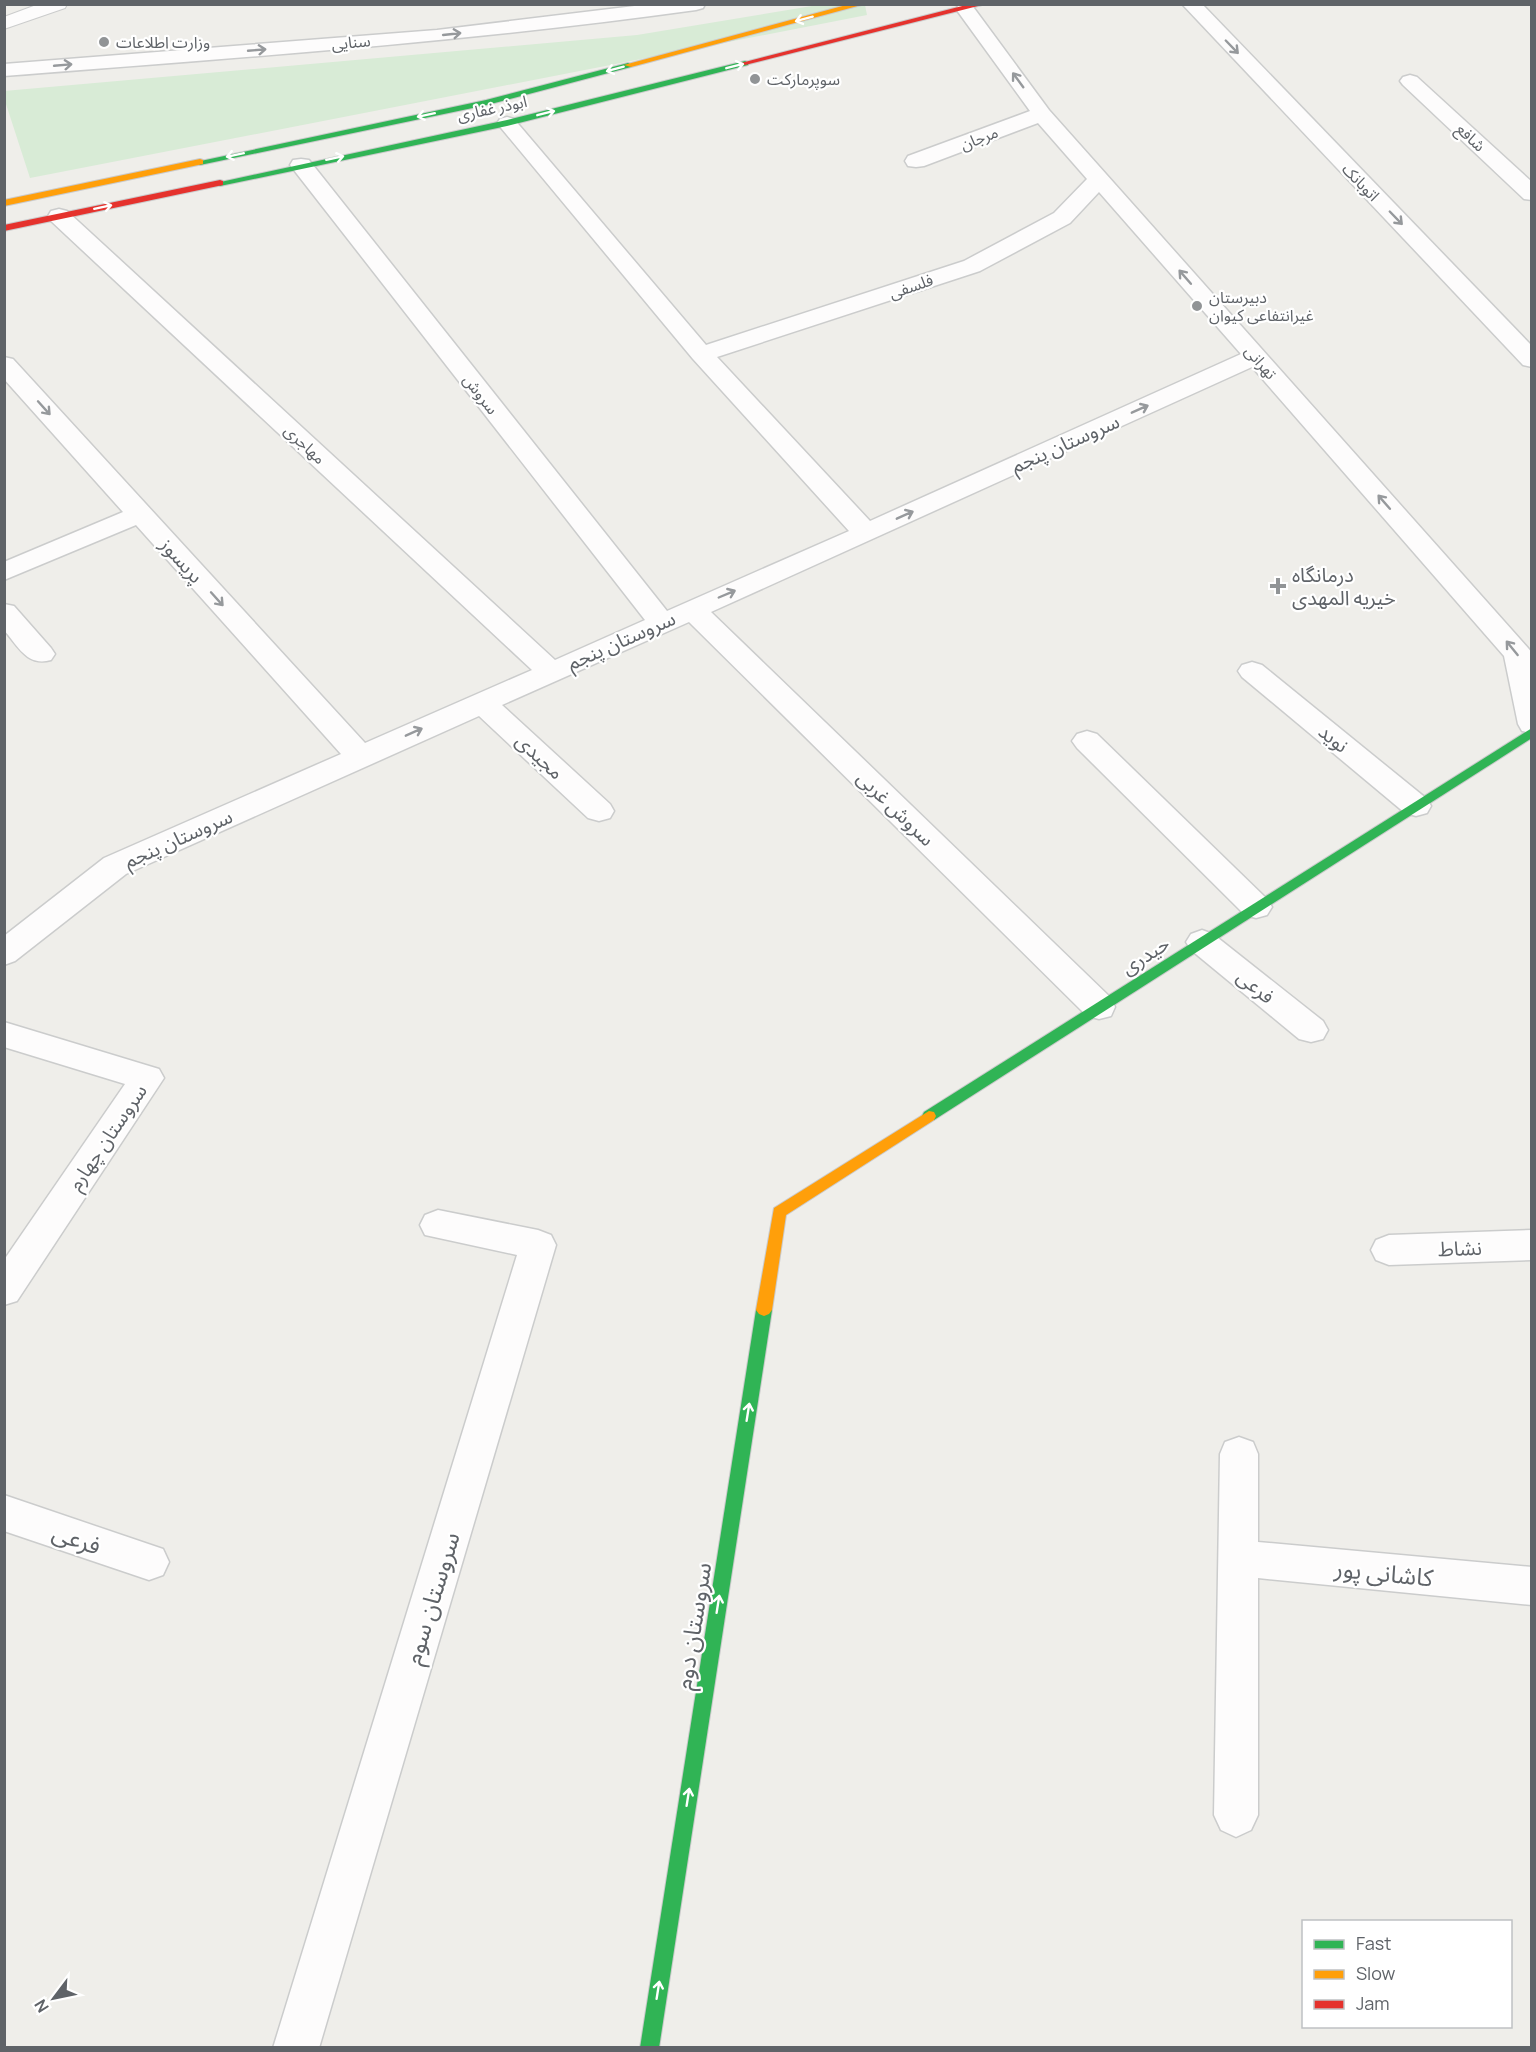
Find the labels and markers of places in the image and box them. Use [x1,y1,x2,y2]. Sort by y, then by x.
place label: وزارت اطلاعات [116,31,210,53]
marker: وزارت اطلاعات [97,35,111,49]
place label: سوپرمارکت [767,68,840,90]
marker: سوپرمارکت [748,72,762,86]
place label: دبیرستان غیرانتفاعی کیوان [1209,286,1314,326]
marker: دبیرستان غیرانتفاعی کیوان [1190,299,1204,313]
place label: درمانگاه خیریه المهدی [1292,561,1396,611]
marker: درمانگاه خیریه المهدی [1269,577,1287,595]

